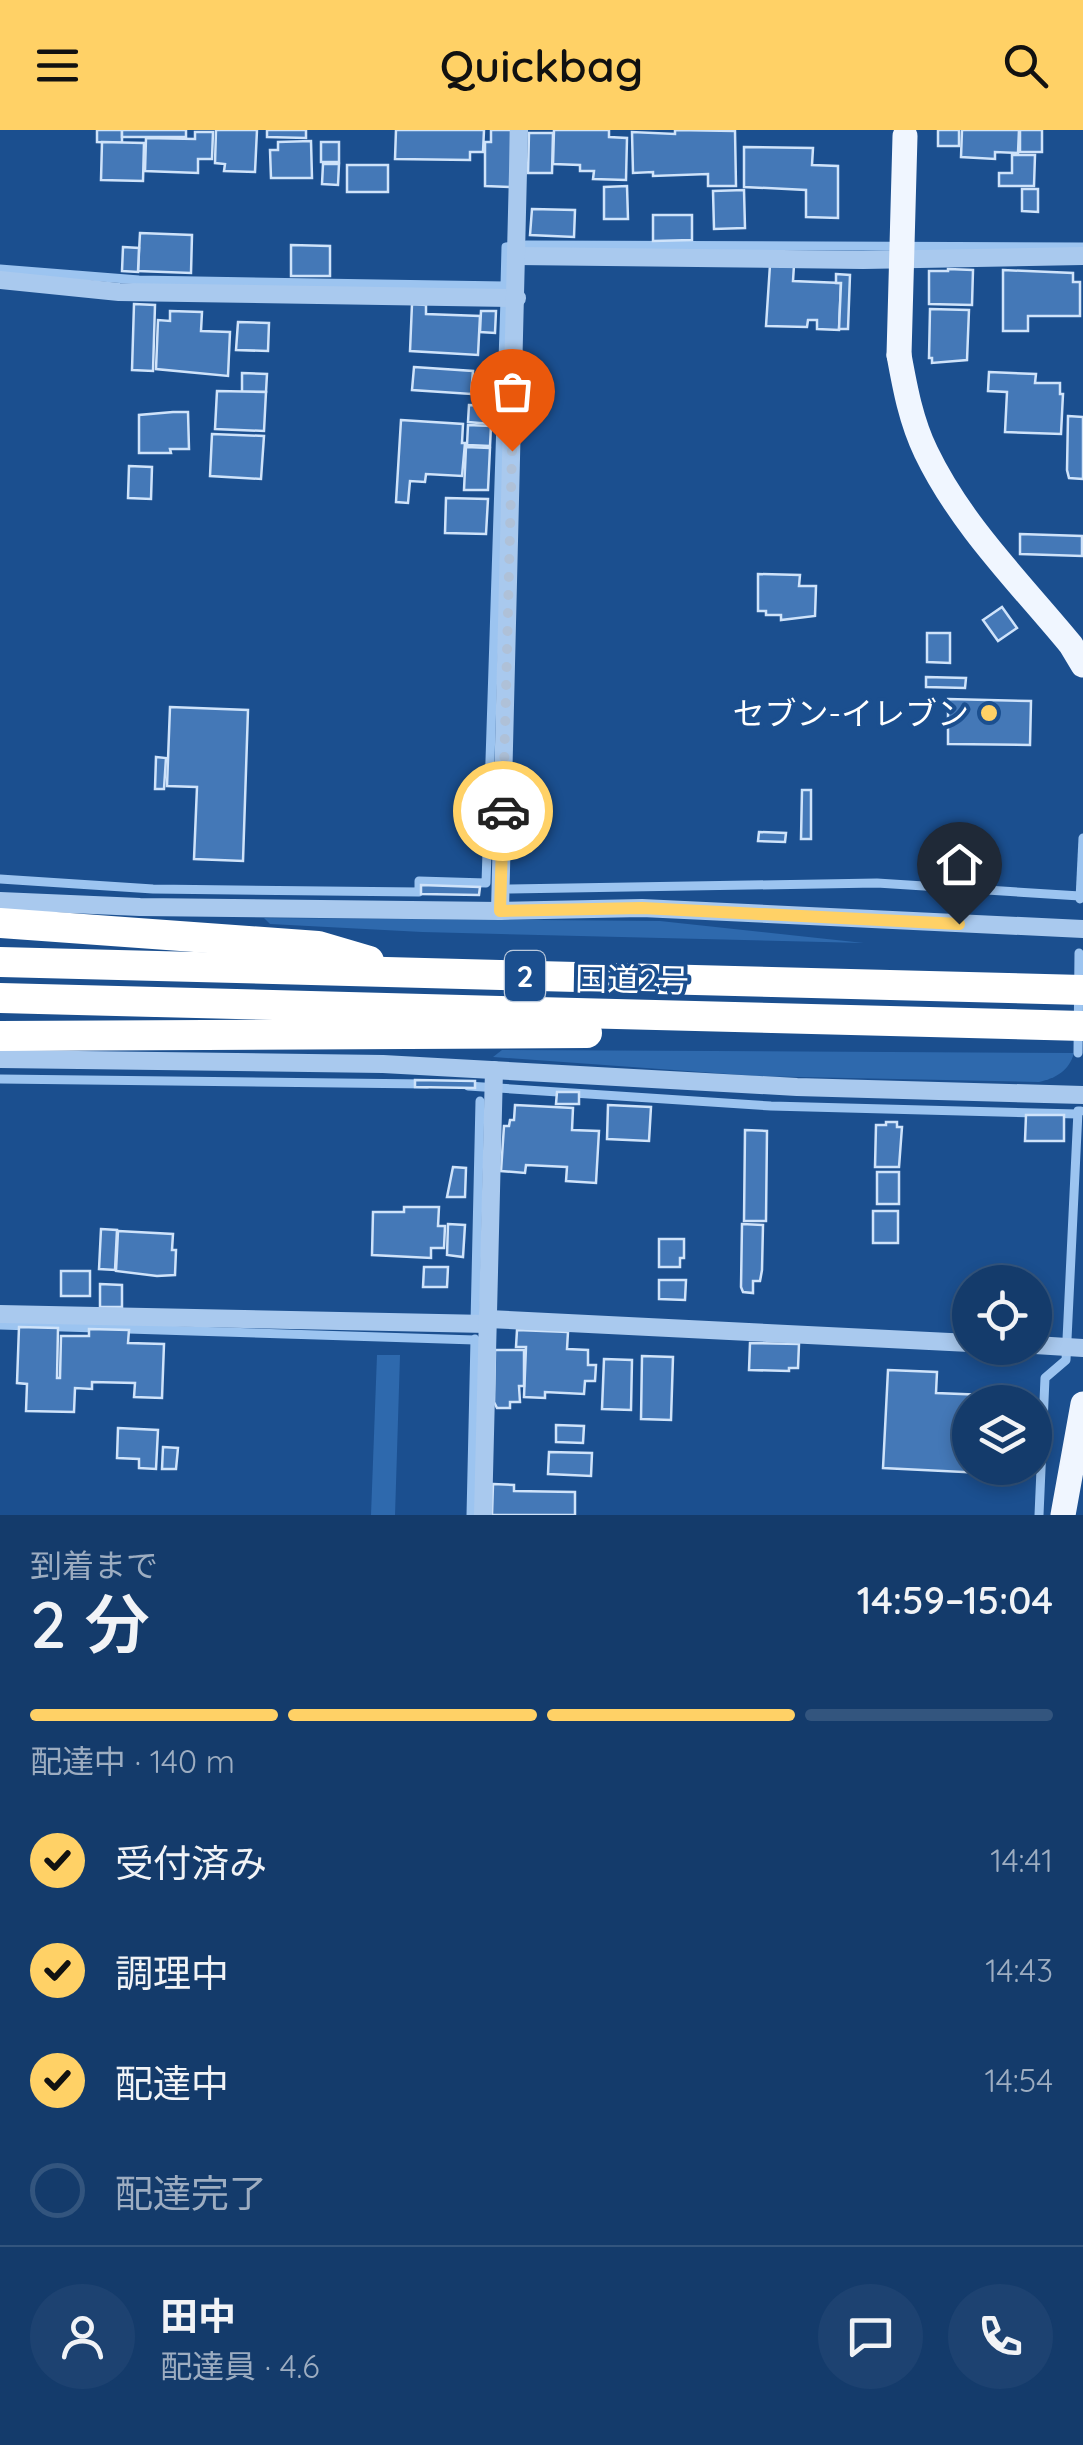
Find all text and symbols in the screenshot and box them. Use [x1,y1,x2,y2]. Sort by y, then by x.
text: Quickbag [440,37,643,93]
icon: menu [30,38,85,93]
icon: search [998,38,1053,93]
pin [470,349,555,452]
icon: bag [485,364,540,419]
place label: セブン-イレブン [733,693,969,733]
marker: セブン-イレブン [978,702,1000,724]
courier [453,761,553,861]
icon: car [476,784,531,839]
pin [917,822,1002,925]
icon: home [932,837,987,892]
road number: 2 [505,951,545,1001]
street label: 国道2号 [575,958,689,1000]
map controls [952,1265,1052,1485]
button: locate [952,1265,1052,1365]
button: layers [952,1385,1052,1485]
text: 到着まで [30,1545,158,1585]
text: 14:59–15:04 [857,1576,1053,1624]
text: 2 分 [30,1583,150,1664]
text: 配達中 · 140 m [30,1741,235,1781]
icon: check [30,1833,85,1888]
text: 受付済み [115,1839,267,1887]
text: 14:41 [990,1840,1053,1880]
icon: check [30,1943,85,1998]
text: 調理中 [115,1949,229,1997]
text: 14:43 [985,1950,1053,1990]
icon: check [30,2053,85,2108]
text: 配達中 [115,2059,229,2107]
text: 14:54 [984,2060,1053,2100]
text: 配達完了 [115,2169,267,2217]
button: person [30,2284,135,2389]
button: chat [818,2284,923,2389]
button: phone [948,2284,1053,2389]
text: 田中 [160,2292,236,2340]
text: 配達員 · 4.6 [160,2346,320,2386]

